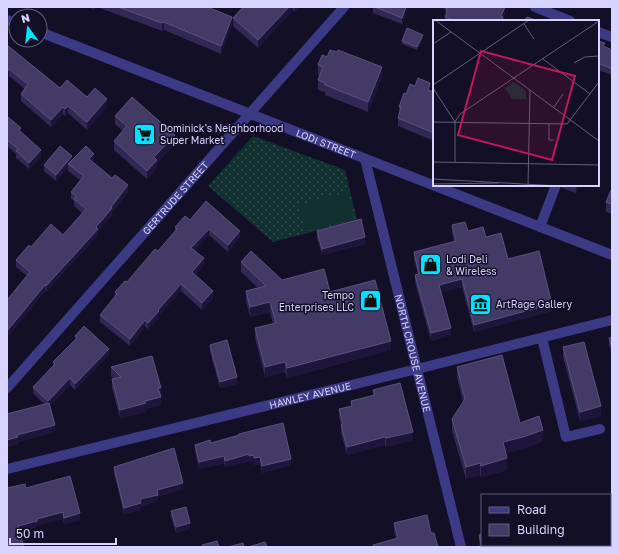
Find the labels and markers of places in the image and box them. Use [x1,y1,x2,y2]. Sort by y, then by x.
supermarket icon: Dominick's Neighborhood Super Market [132,121,158,147]
place label: Dominick's Neighborhood Super Market [160,122,283,146]
shop icon: Lodi Deli & Wireless [417,252,443,278]
place label: Lodi Deli & Wireless [446,253,497,277]
shop icon: Tempo Enterprises LLC [357,288,383,314]
place label: Tempo Enterprises LLC [279,289,354,313]
museum icon: ArtRage Gallery [468,291,494,317]
place label: ArtRage Gallery [496,298,573,310]

